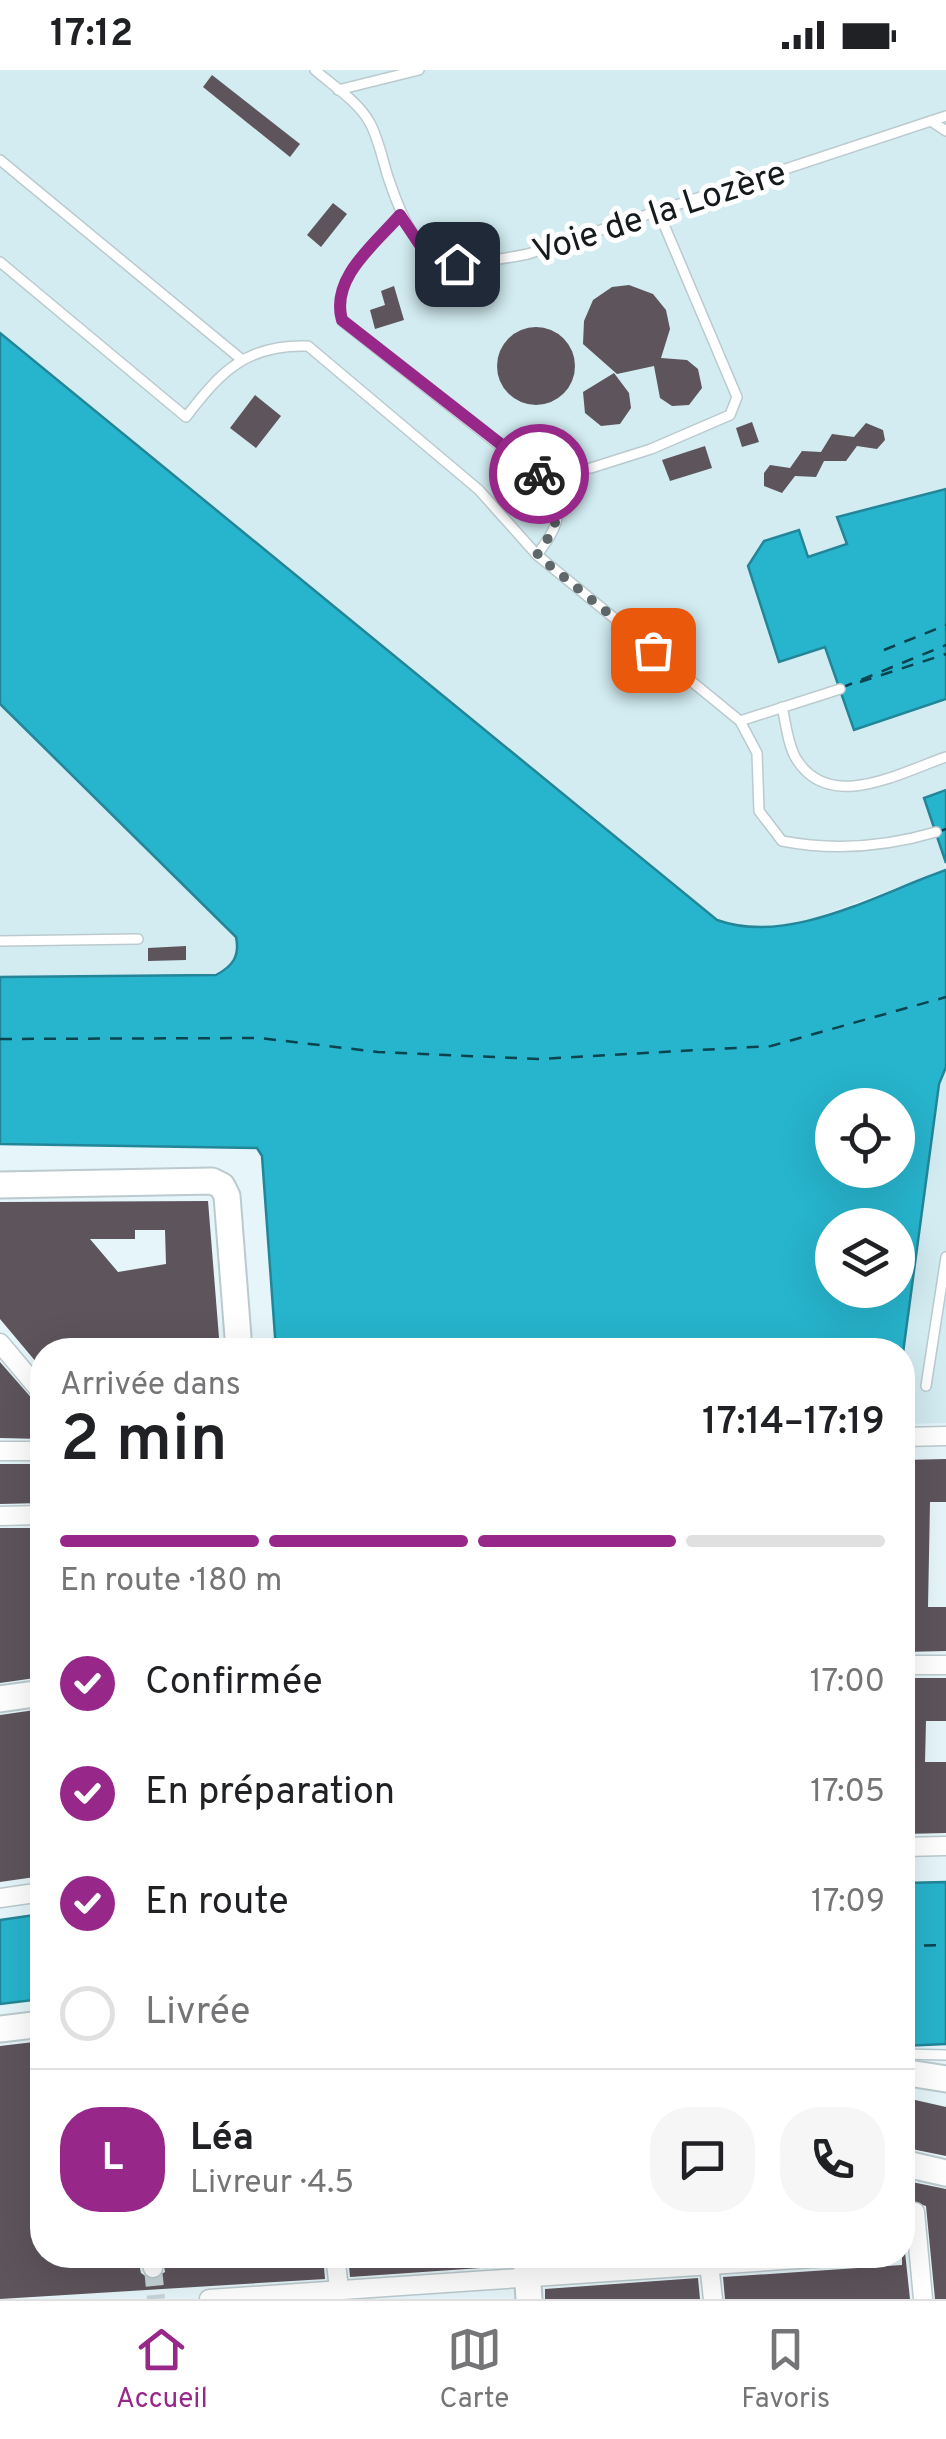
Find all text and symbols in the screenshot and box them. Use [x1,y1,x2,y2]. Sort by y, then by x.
text: 17:12 [50,11,133,60]
street label: Voie de la Lozère [528,152,792,276]
pin [415,222,500,307]
icon: home [430,237,485,292]
courier [489,424,589,524]
icon: bike [512,447,567,502]
pin [611,608,696,693]
icon: bag [626,623,681,678]
map controls [815,1088,915,1308]
button: locate [815,1088,915,1188]
button: layers [815,1208,915,1308]
text: Arrivée dans [60,1366,241,1406]
text: 17:14–17:19 [702,1399,885,1448]
text: 2 min [60,1402,228,1484]
text: En route · 180 m [60,1562,282,1602]
icon: check [60,1656,115,1711]
text: Confirmée [145,1659,323,1708]
text: 17:00 [810,1663,885,1703]
icon: check [60,1766,115,1821]
text: En préparation [145,1769,395,1818]
text: 17:05 [810,1773,885,1813]
icon: check [60,1876,115,1931]
text: En route [145,1879,289,1928]
text: 17:09 [811,1883,885,1923]
text: Livrée [145,1989,250,2038]
button: chat [650,2107,755,2212]
button: phone [780,2107,885,2212]
text: Léa [190,2115,254,2164]
text: L [102,2135,123,2184]
text: Livreur · 4.5 [190,2164,354,2204]
tab: Accueil [116,2322,208,2418]
tab: Carte [440,2322,509,2418]
tab: Favoris [741,2322,830,2418]

